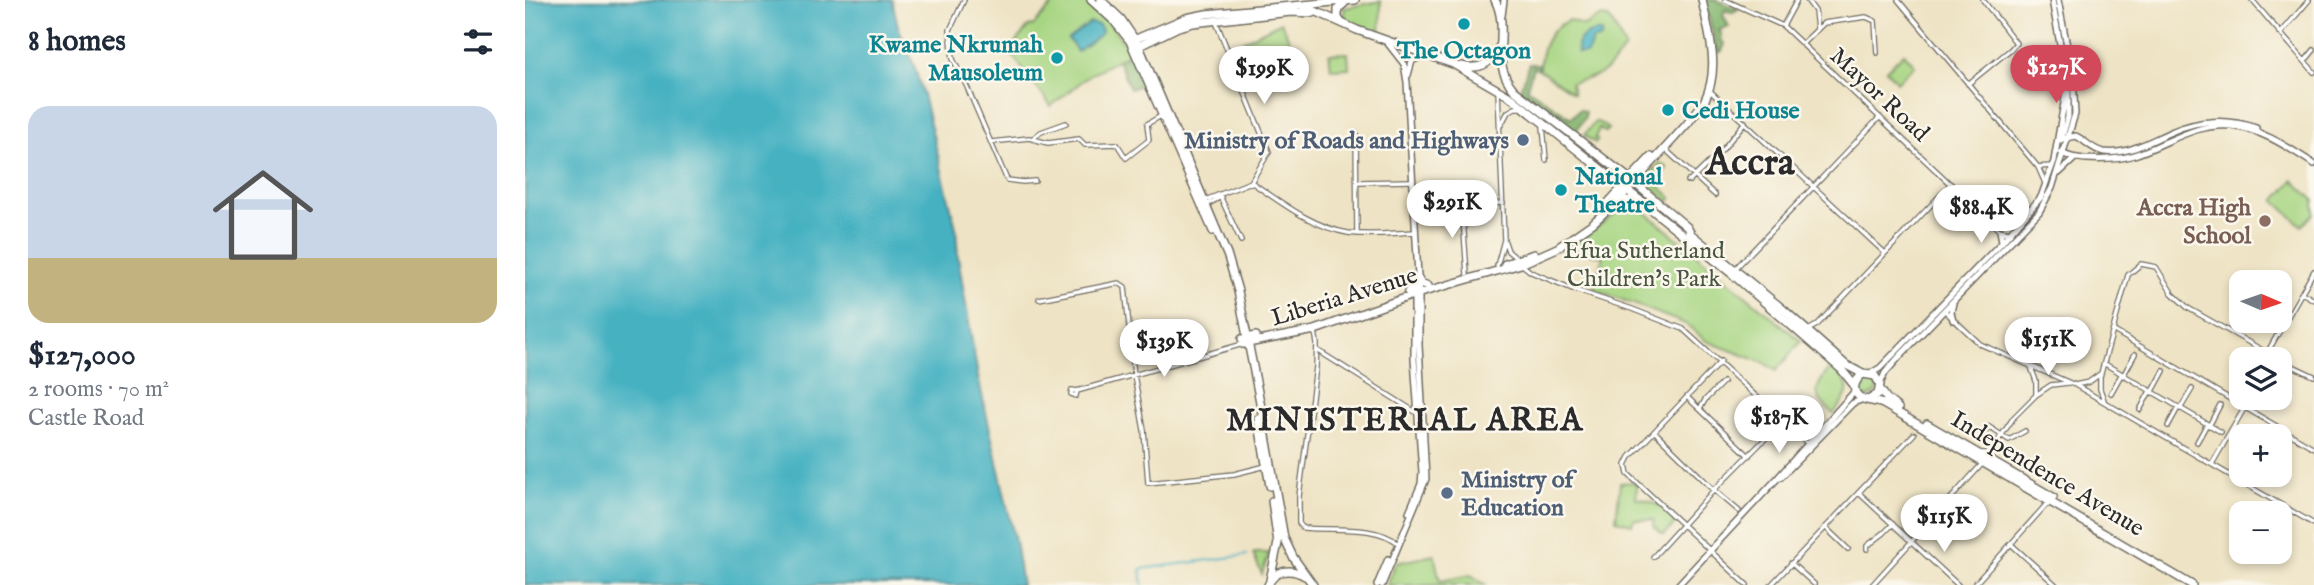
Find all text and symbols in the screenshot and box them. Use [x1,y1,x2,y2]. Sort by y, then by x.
marker: The Octagon [1456,16,1472,32]
text: 8 homes [28,23,126,61]
icon: filters [459,23,497,61]
place label: Kwame Nkrumah Mausoleum [869,30,1043,89]
place label: The Octagon [1396,36,1531,67]
street label: Mayor Road [1823,41,1935,149]
pin: $199K [1215,46,1313,106]
pin: $127K [2007,46,2105,105]
marker: Kwame Nkrumah Mausoleum [1049,50,1065,66]
text: $127K [2026,53,2086,82]
text: $199K [1235,54,1293,83]
place label: Cedi House [1682,96,1800,127]
marker: Cedi House [1660,102,1676,118]
place label: Ministry of Roads and Highways [1184,126,1510,157]
marker: Ministry of Roads and Highways [1515,132,1531,148]
district label: Accra [1704,140,1795,188]
icon: home [200,152,326,278]
place label: National Theatre [1574,162,1663,221]
pin: $291K [1403,180,1501,240]
marker: National Theatre [1553,182,1569,198]
pin: $88.4K [1924,186,2038,245]
text: $291K [1423,188,1481,217]
text: $88.4K [1949,193,2013,222]
place label: Accra High School [2136,193,2251,252]
marker: Accra High School [2257,213,2273,229]
park label: Efua Sutherland Children's Park [1563,236,1725,295]
street label: Liberia Avenue [1268,260,1421,334]
north arrow [2229,270,2293,332]
map controls [2229,270,2292,564]
pin: $151K [1999,318,2097,377]
pin: $139K [1115,320,1213,379]
text: $151K [2021,325,2075,354]
text: $139K [1136,327,1192,356]
text: $127,000 [28,337,136,375]
button: layers [2229,347,2292,410]
text: 2 rooms · 70 m² [28,375,169,404]
pin: $187K [1730,396,1828,455]
district label: MINISTERIAL AREA [1226,401,1584,442]
text: $187K [1750,403,1808,432]
text: Castle Road [28,404,144,433]
street label: Independence Avenue [1945,404,2150,544]
button: + [2229,424,2292,487]
place label: Ministry of Education [1461,465,1578,524]
marker: Ministry of Education [1439,485,1455,501]
pin: $115K [1895,494,1993,554]
button: − [2229,501,2292,564]
text: $115K [1917,502,1971,531]

